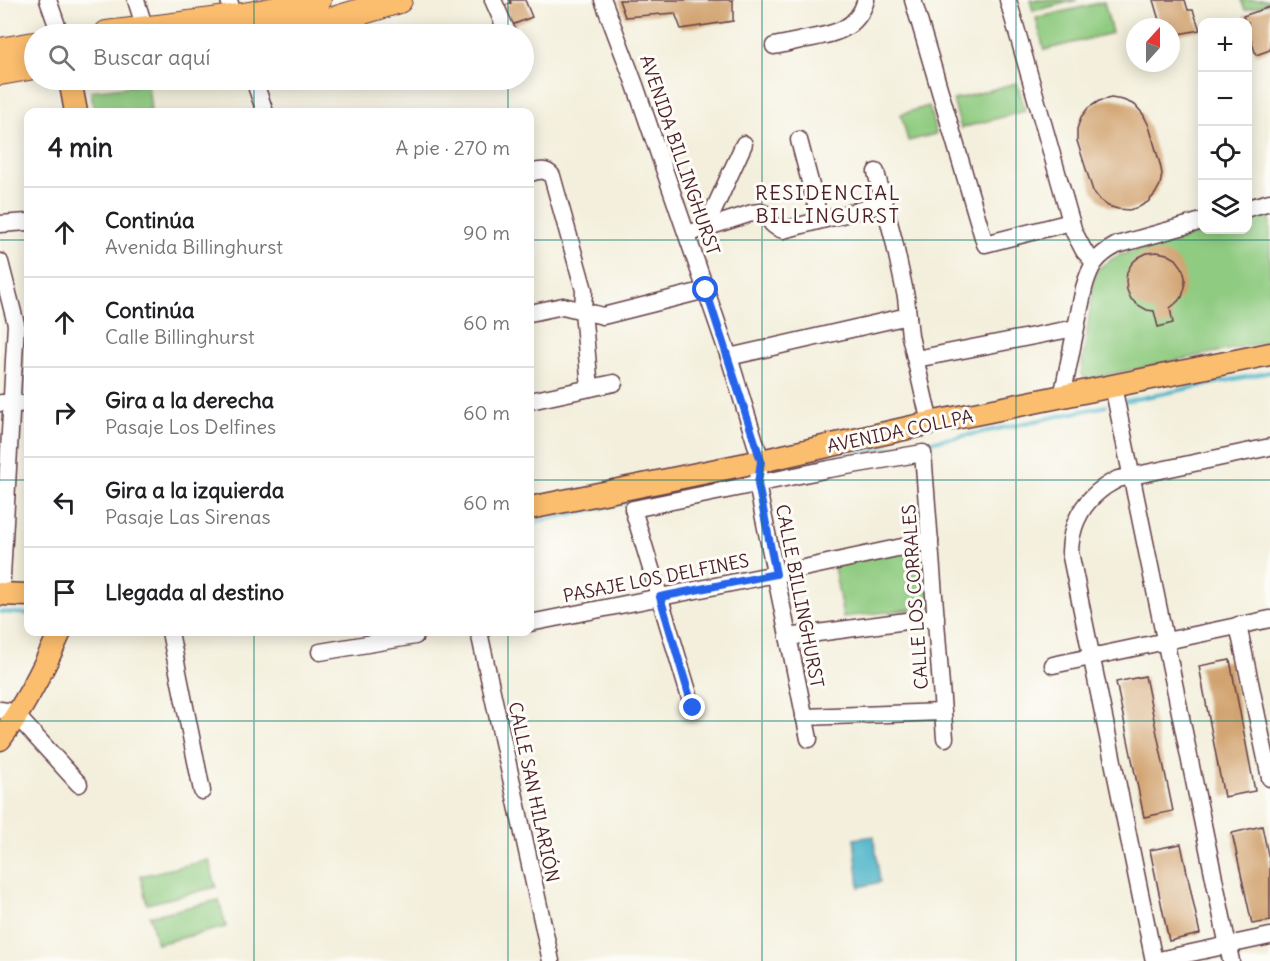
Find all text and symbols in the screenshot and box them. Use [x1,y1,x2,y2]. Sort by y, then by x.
north arrow [1126,18,1180,72]
map controls [1198,18,1252,234]
button: + [1198,18,1252,72]
search box [24,24,534,90]
icon: search [45,41,78,74]
text: Buscar aquí [93,43,210,71]
street label: AVENIDA BILLINGHURST [635,52,725,258]
button: − [1198,72,1252,126]
button: locate [1198,126,1252,180]
text: 4 min [48,131,113,164]
text: A pie · 270 m [396,135,510,160]
district label: RESIDENCIAL BILLINGURST [755,180,901,228]
button: layers [1198,180,1252,234]
text: Continúa [105,206,194,234]
icon: ahead [48,216,81,249]
text: 90 m [463,220,510,245]
text: Avenida Billinghurst [105,234,283,259]
route start [692,276,718,302]
text: Continúa [105,296,194,324]
icon: ahead [48,306,81,339]
text: 60 m [463,310,510,335]
text: Calle Billinghurst [105,324,255,349]
text: Gira a la derecha [105,386,274,414]
icon: right [48,396,81,429]
text: 60 m [463,400,510,425]
street label: AVENIDA COLLPA [825,404,975,458]
text: Pasaje Los Delfines [105,414,276,439]
text: Gira a la izquierda [105,476,284,504]
icon: left [48,486,81,519]
text: 60 m [463,490,510,515]
street label: CALLE BILLINGHURST [771,502,829,690]
text: Pasaje Las Sirenas [105,504,271,529]
street label: CALLE LOS CORRALES [897,504,933,690]
street label: PASAJE LOS DELFINES [561,549,751,607]
icon: arrive [48,576,81,609]
text: Llegada al destino [105,578,284,606]
route end [679,694,705,720]
street label: CALLE SAN HILARIÓN [504,700,564,884]

